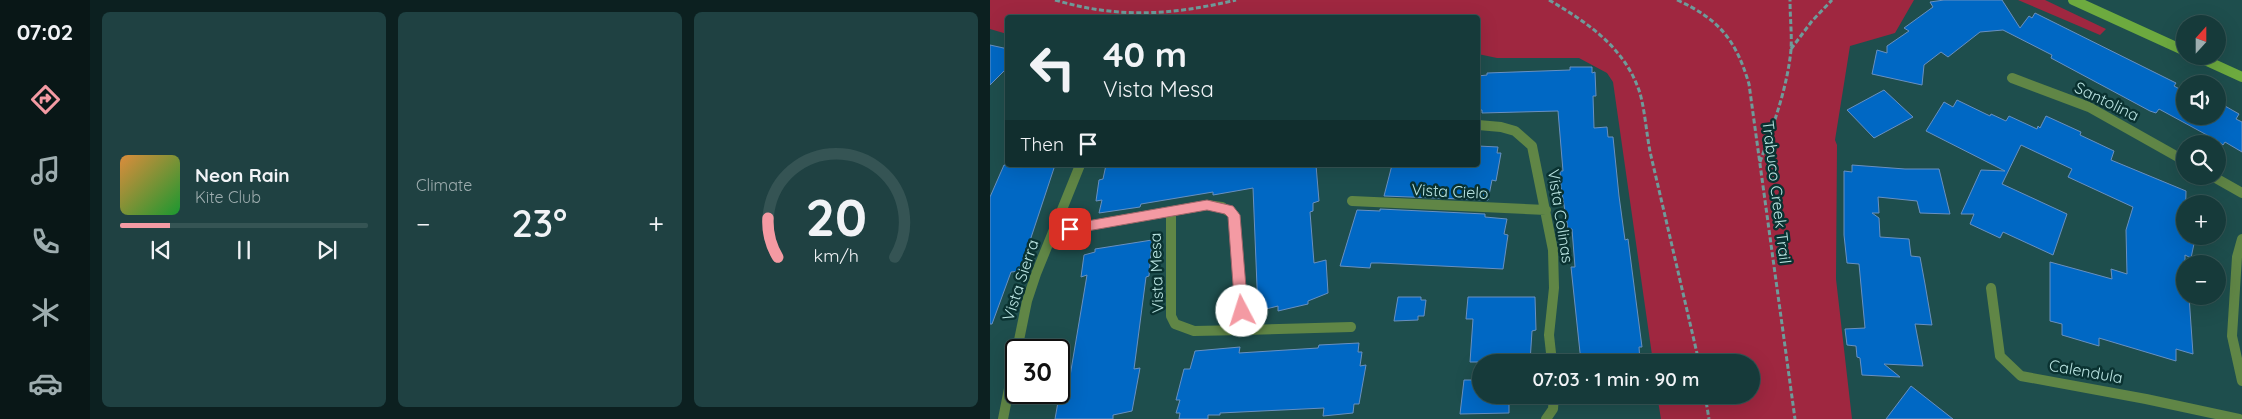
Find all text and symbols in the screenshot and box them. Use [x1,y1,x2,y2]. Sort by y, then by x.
north arrow [2176,15,2226,65]
map controls [2176,15,2226,305]
text: 07:02 [17,18,73,46]
text: 40 m [1103,32,1187,76]
icon: left [1020,35,1085,100]
text: Vista Mesa [1103,75,1214,103]
button: sound [2176,75,2226,125]
street label: Santolina [2072,77,2142,125]
icon: directions [28,82,63,117]
street label: Trabuco Creek Trail [1758,119,1796,265]
icon: arrive [1074,130,1102,158]
text: Then [1020,132,1064,156]
button: search [2176,135,2226,185]
icon: music [28,153,63,188]
text: Neon Rain [195,163,290,187]
street label: Vista Colinas [1544,168,1578,264]
text: Climate [416,175,472,195]
street label: Vista Cielo [1411,179,1489,203]
text: 20 [805,184,867,249]
text: Kite Club [195,187,261,207]
button: + [2176,195,2226,245]
text: 23° [511,199,567,247]
text: − [416,206,431,241]
text: + [648,206,664,241]
pin [1049,208,1091,250]
icon: arrive [1056,215,1084,243]
icon: phone [28,224,63,259]
street label: Vista Mesa [1145,232,1167,314]
icon: previous [147,236,175,264]
icon: pause [230,236,258,264]
icon: next [313,236,341,264]
street label: Vista Sierra [997,237,1043,323]
text: km/h [813,244,859,266]
button: − [2176,255,2226,305]
position arrow [1215,284,1267,336]
icon: climate [28,295,63,330]
speed limit sign: 30 [1005,339,1070,404]
street label: Calendula [2048,355,2124,387]
icon: car [28,366,63,401]
text: 07:03 · 1 min · 90 m [1532,367,1700,391]

